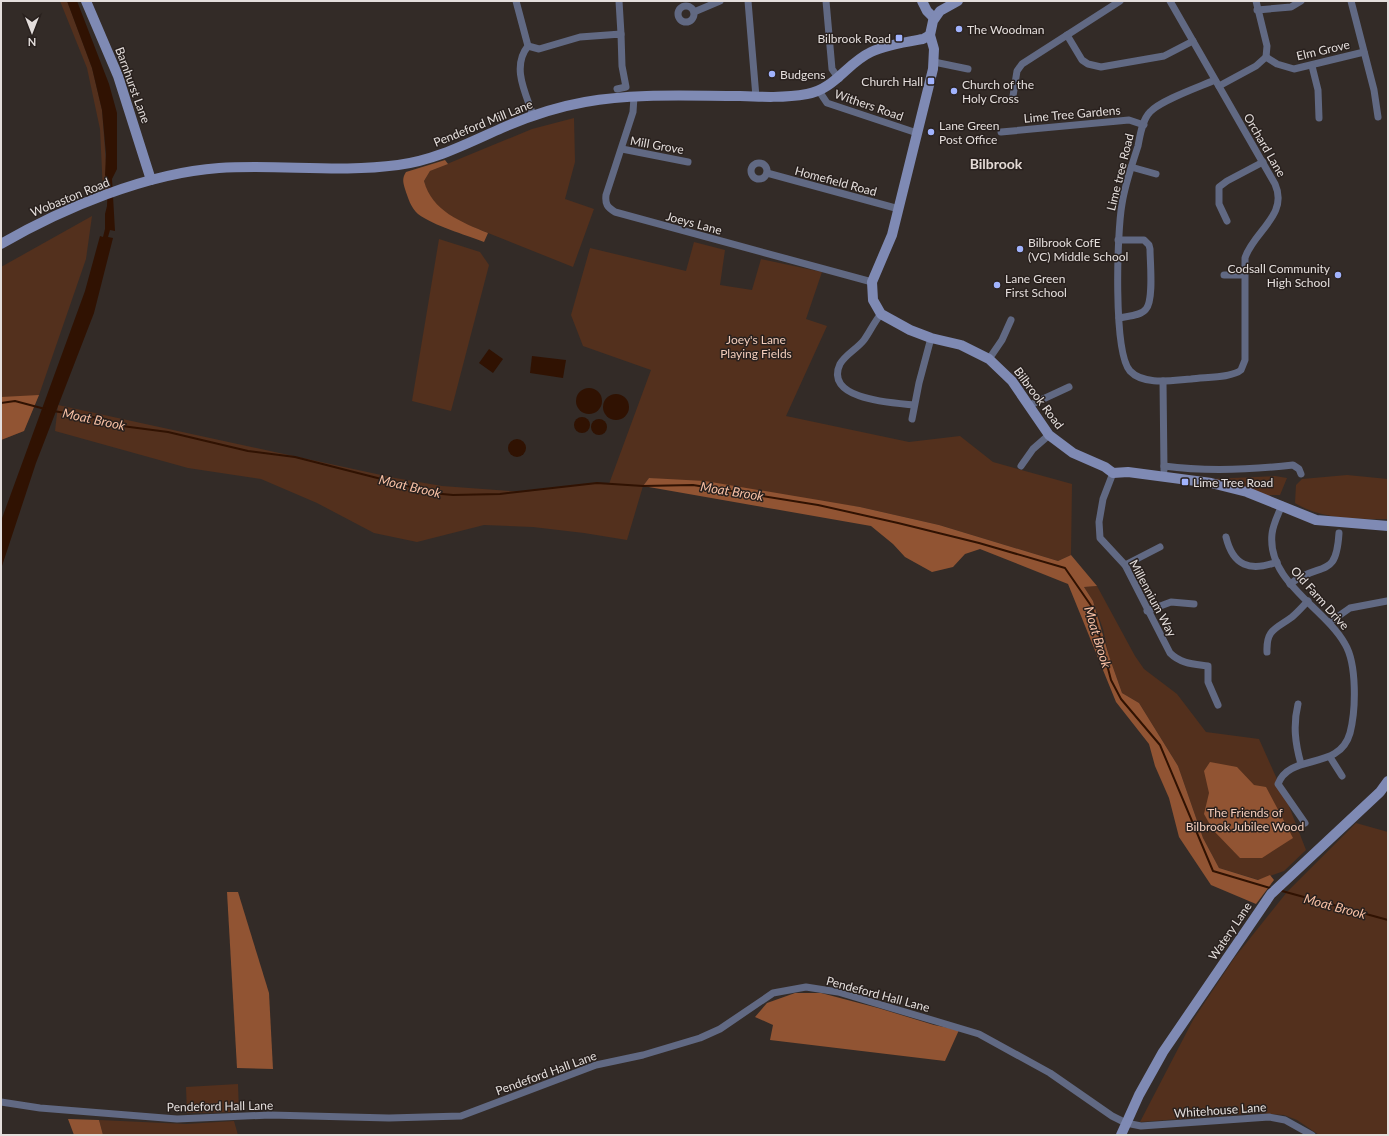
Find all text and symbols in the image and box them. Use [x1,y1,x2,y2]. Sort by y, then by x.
north arrow [12,12,52,52]
place label: The Woodman [967,22,1045,37]
marker: The Woodman [954,24,964,34]
place label: Bilbrook Road [817,31,891,46]
marker: Bilbrook Road [894,33,904,43]
text: N [28,36,36,49]
street label: Elm Grove [1295,37,1351,63]
street label: Barnhurst Lane [112,45,154,125]
place label: Budgens [780,67,825,82]
marker: Budgens [767,69,777,79]
place label: Church Hall [861,74,923,89]
marker: Church Hall [926,76,936,86]
place label: Church of the Holy Cross [962,77,1034,106]
street label: Withers Road [833,86,905,124]
marker: Church of the Holy Cross [949,86,959,96]
street label: Pendeford Mill Lane [431,96,535,150]
street label: Lime Tree Gardens [1023,102,1121,126]
street label: Orchard Lane [1241,110,1289,180]
place label: Lane Green Post Office [939,118,999,147]
marker: Lane Green Post Office [926,127,936,137]
street label: Lime tree Road [1103,132,1137,212]
street label: Mill Grove [629,133,685,157]
district label: Bilbrook [970,155,1023,172]
street label: Homefield Road [793,163,879,199]
street label: Wobaston Road [28,174,112,220]
street label: Joeys Lane [664,208,724,238]
place label: Bilbrook CofE (VC) Middle School [1028,235,1128,264]
marker: Bilbrook CofE (VC) Middle School [1015,244,1025,254]
place label: Codsall Community High School [1227,261,1331,290]
marker: Codsall Community High School [1333,270,1343,280]
place label: Lane Green First School [1005,271,1067,300]
marker: Lane Green First School [992,280,1002,290]
park label: Joey's Lane Playing Fields [720,332,792,361]
street label: Bilbrook Road [1011,364,1067,432]
water label: Moat Brook [61,405,128,434]
water label: Moat Brook [377,471,444,501]
place label: Lime Tree Road [1193,475,1273,490]
marker: Lime Tree Road [1180,477,1190,487]
water label: Moat Brook [699,478,765,504]
street label: Millennium Way [1126,557,1180,640]
street label: Old Farm Drive [1288,563,1352,633]
water label: Moat Brook [1081,604,1115,671]
park label: The Friends of Bilbrook Jubilee Wood [1186,805,1304,834]
water label: Moat Brook [1302,890,1369,922]
street label: Watery Lane [1205,899,1255,963]
street label: Pendeford Hall Lane [825,973,931,1015]
street label: Pendeford Hall Lane [493,1048,599,1098]
street label: Pendeford Hall Lane [167,1098,273,1114]
street label: Whitehouse Lane [1173,1099,1267,1121]

